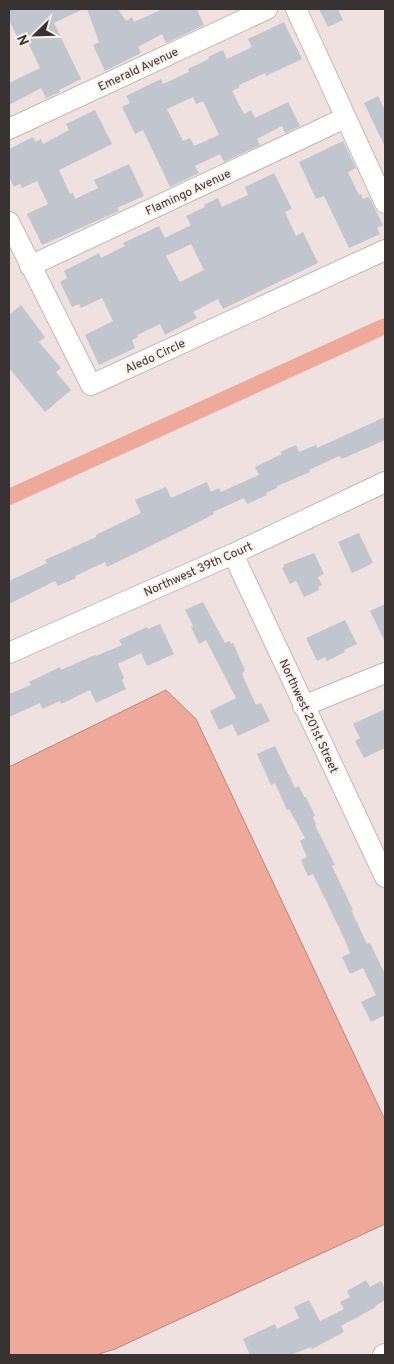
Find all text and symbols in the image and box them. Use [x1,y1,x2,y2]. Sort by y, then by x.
north arrow [10,10,60,60]
text: N [15,32,34,47]
street label: Emerald Avenue [96,44,181,96]
street label: Flamingo Avenue [143,166,234,220]
street label: Aledo Circle [123,336,188,378]
street label: Northwest 39th Court [142,539,255,601]
street label: Northwest 201st Street [275,657,342,776]

